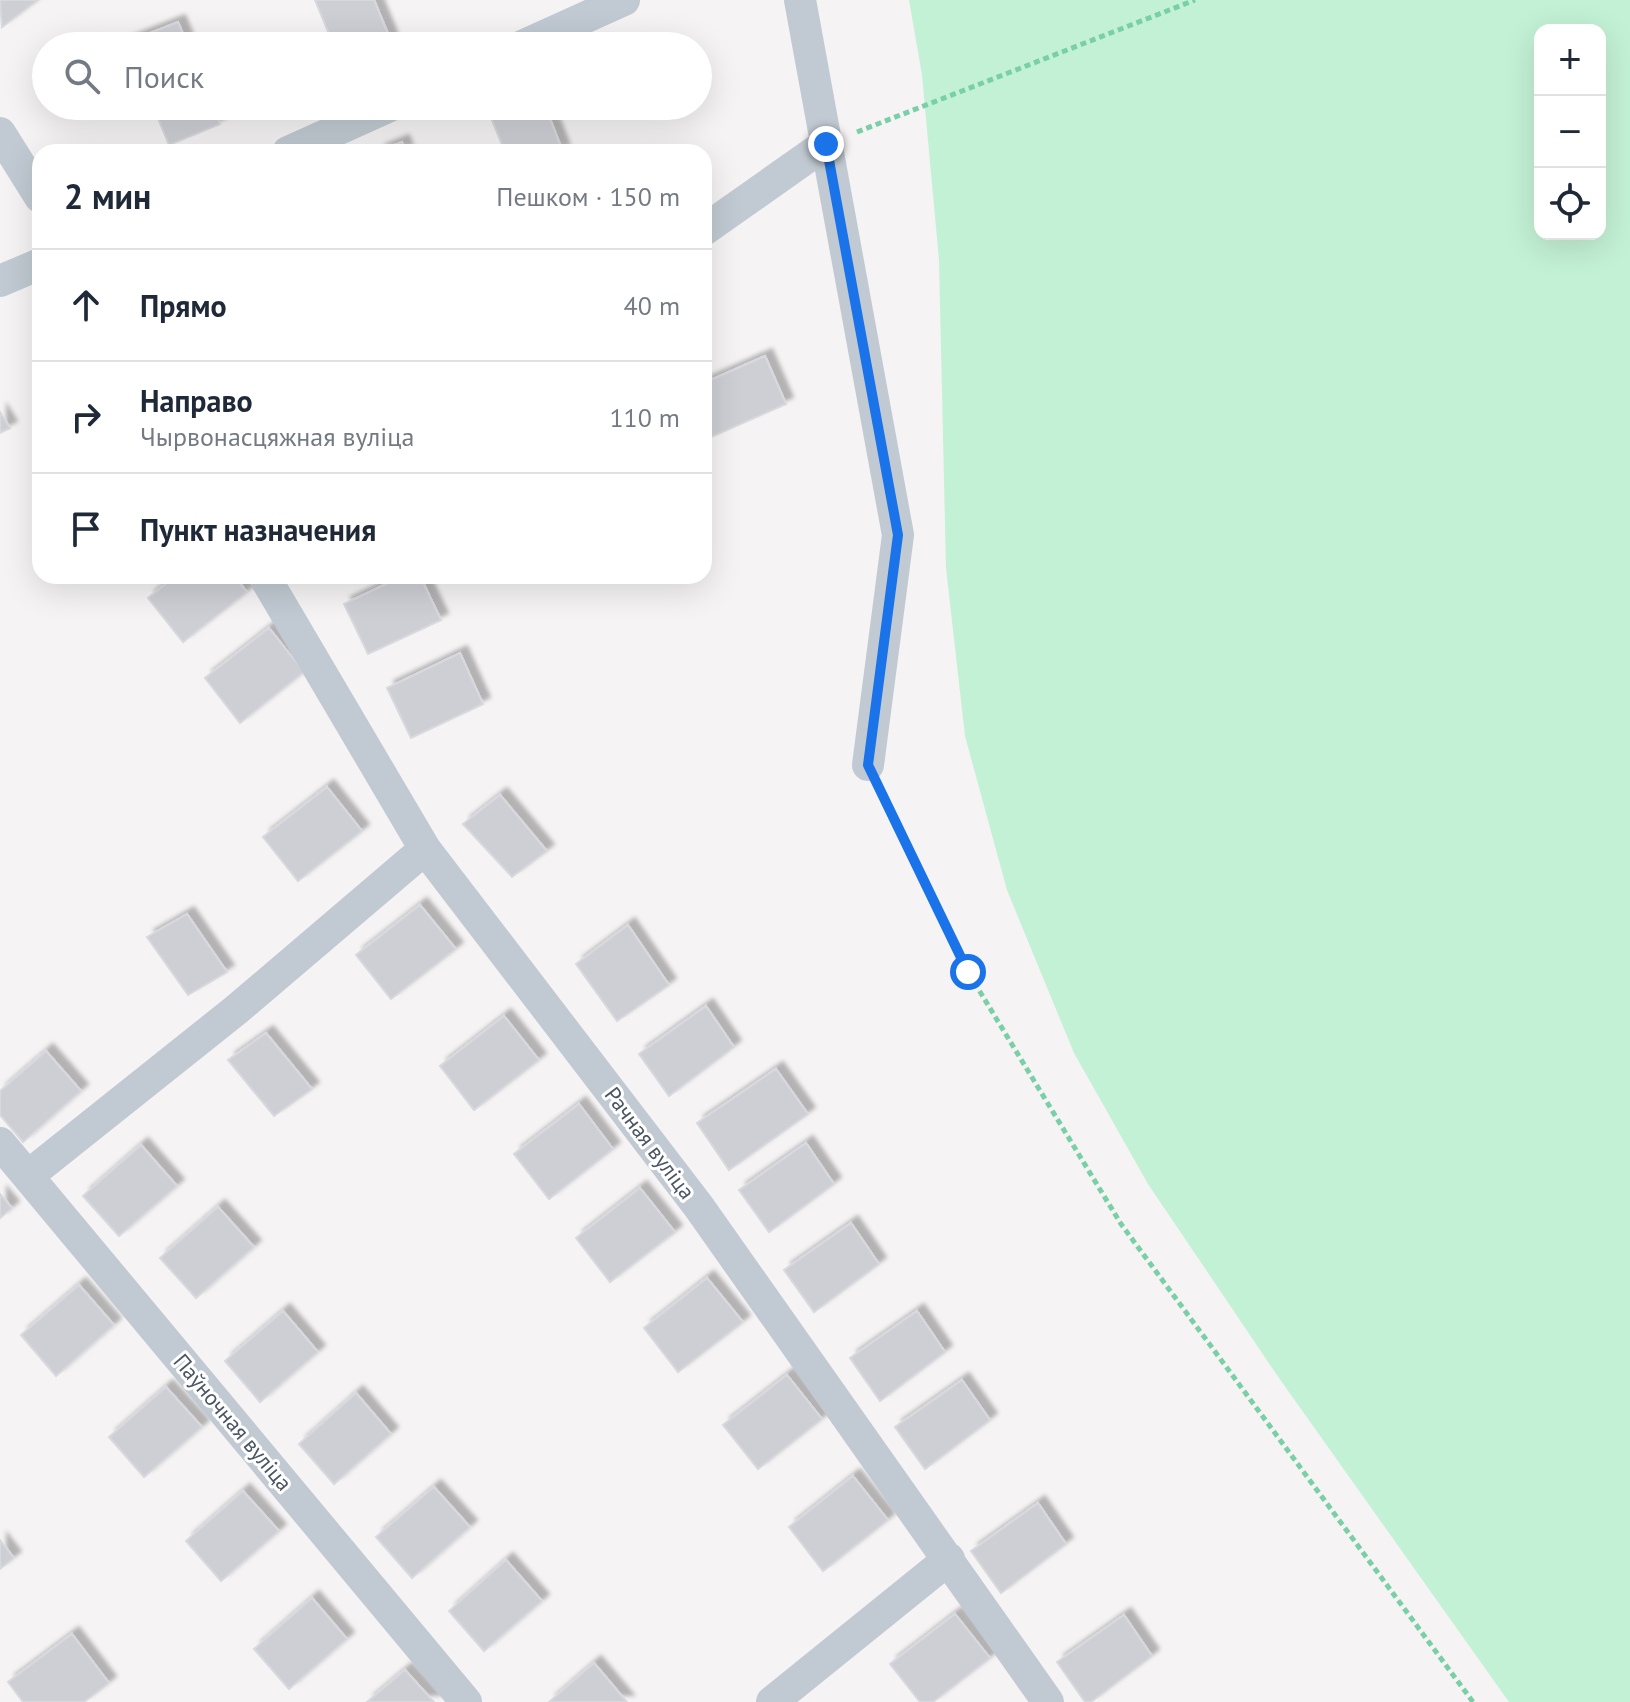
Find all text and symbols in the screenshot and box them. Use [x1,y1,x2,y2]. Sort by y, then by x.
map controls [1534,24,1606,240]
button: + [1534,24,1606,96]
search box [32,32,712,120]
icon: search [60,54,104,98]
text: Поиск [124,57,204,96]
button: − [1534,96,1606,168]
route end [808,126,844,162]
button: locate [1534,168,1606,240]
text: 2 мин [64,174,151,218]
text: Пешком · 150 m [496,180,680,213]
icon: ahead [64,283,108,327]
text: Прямо [140,286,227,325]
text: 40 m [624,289,680,322]
text: Направо [140,381,253,420]
icon: right [64,395,108,439]
text: 110 m [609,401,680,434]
text: Чырвонасцяжная вуліца [140,420,414,453]
icon: arrive [64,507,108,551]
text: Пункт назначения [140,510,376,549]
route start [950,954,986,990]
street label: Рачная вуліца [599,1081,701,1205]
street label: Паўночная вуліца [168,1348,298,1496]

